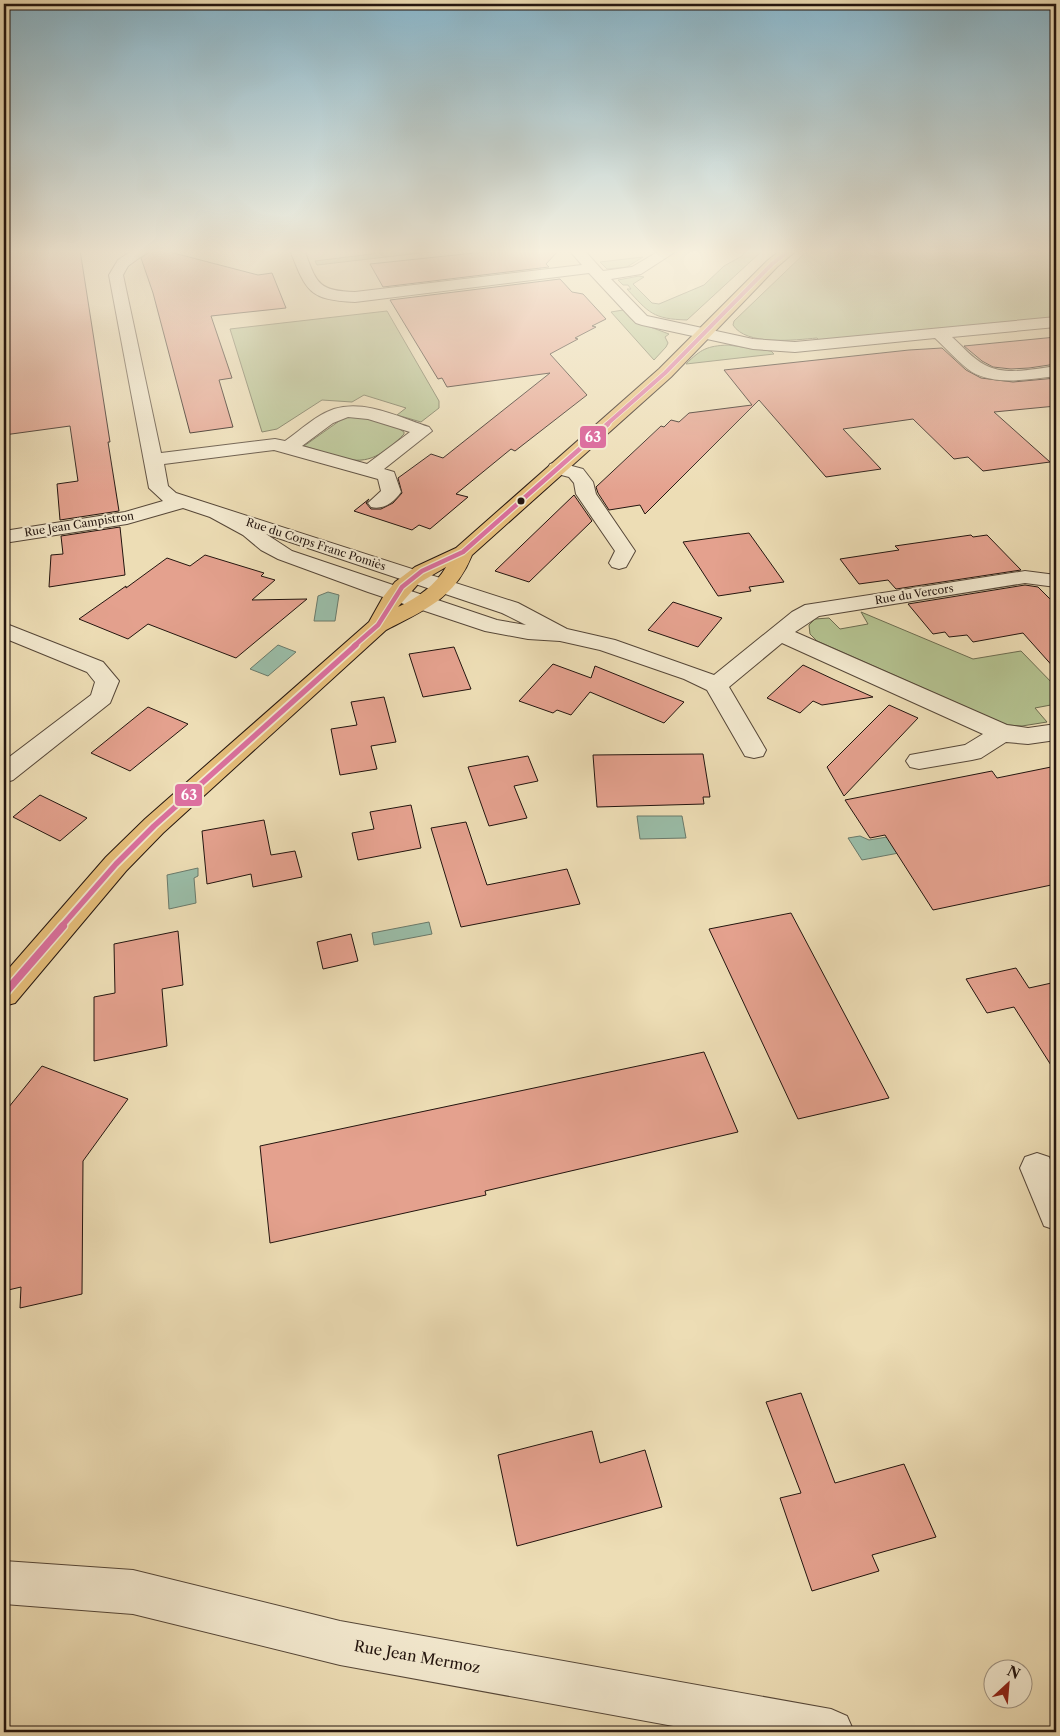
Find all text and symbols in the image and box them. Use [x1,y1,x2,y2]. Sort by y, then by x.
line badge: 63 [579,425,607,449]
text: 63 [585,428,601,446]
unlabelled marker [516,496,526,506]
street label: Rue Jean Campistron [23,508,135,540]
street label: Rue du Corps Franc Pomiès [244,515,388,573]
street label: Rue du Vercors [874,581,955,607]
line badge: 63 [174,783,203,807]
text: 63 [181,786,197,804]
street label: Rue Jean Mermoz [352,1636,482,1677]
north arrow [982,1658,1032,1708]
text: N [1004,1662,1023,1683]

